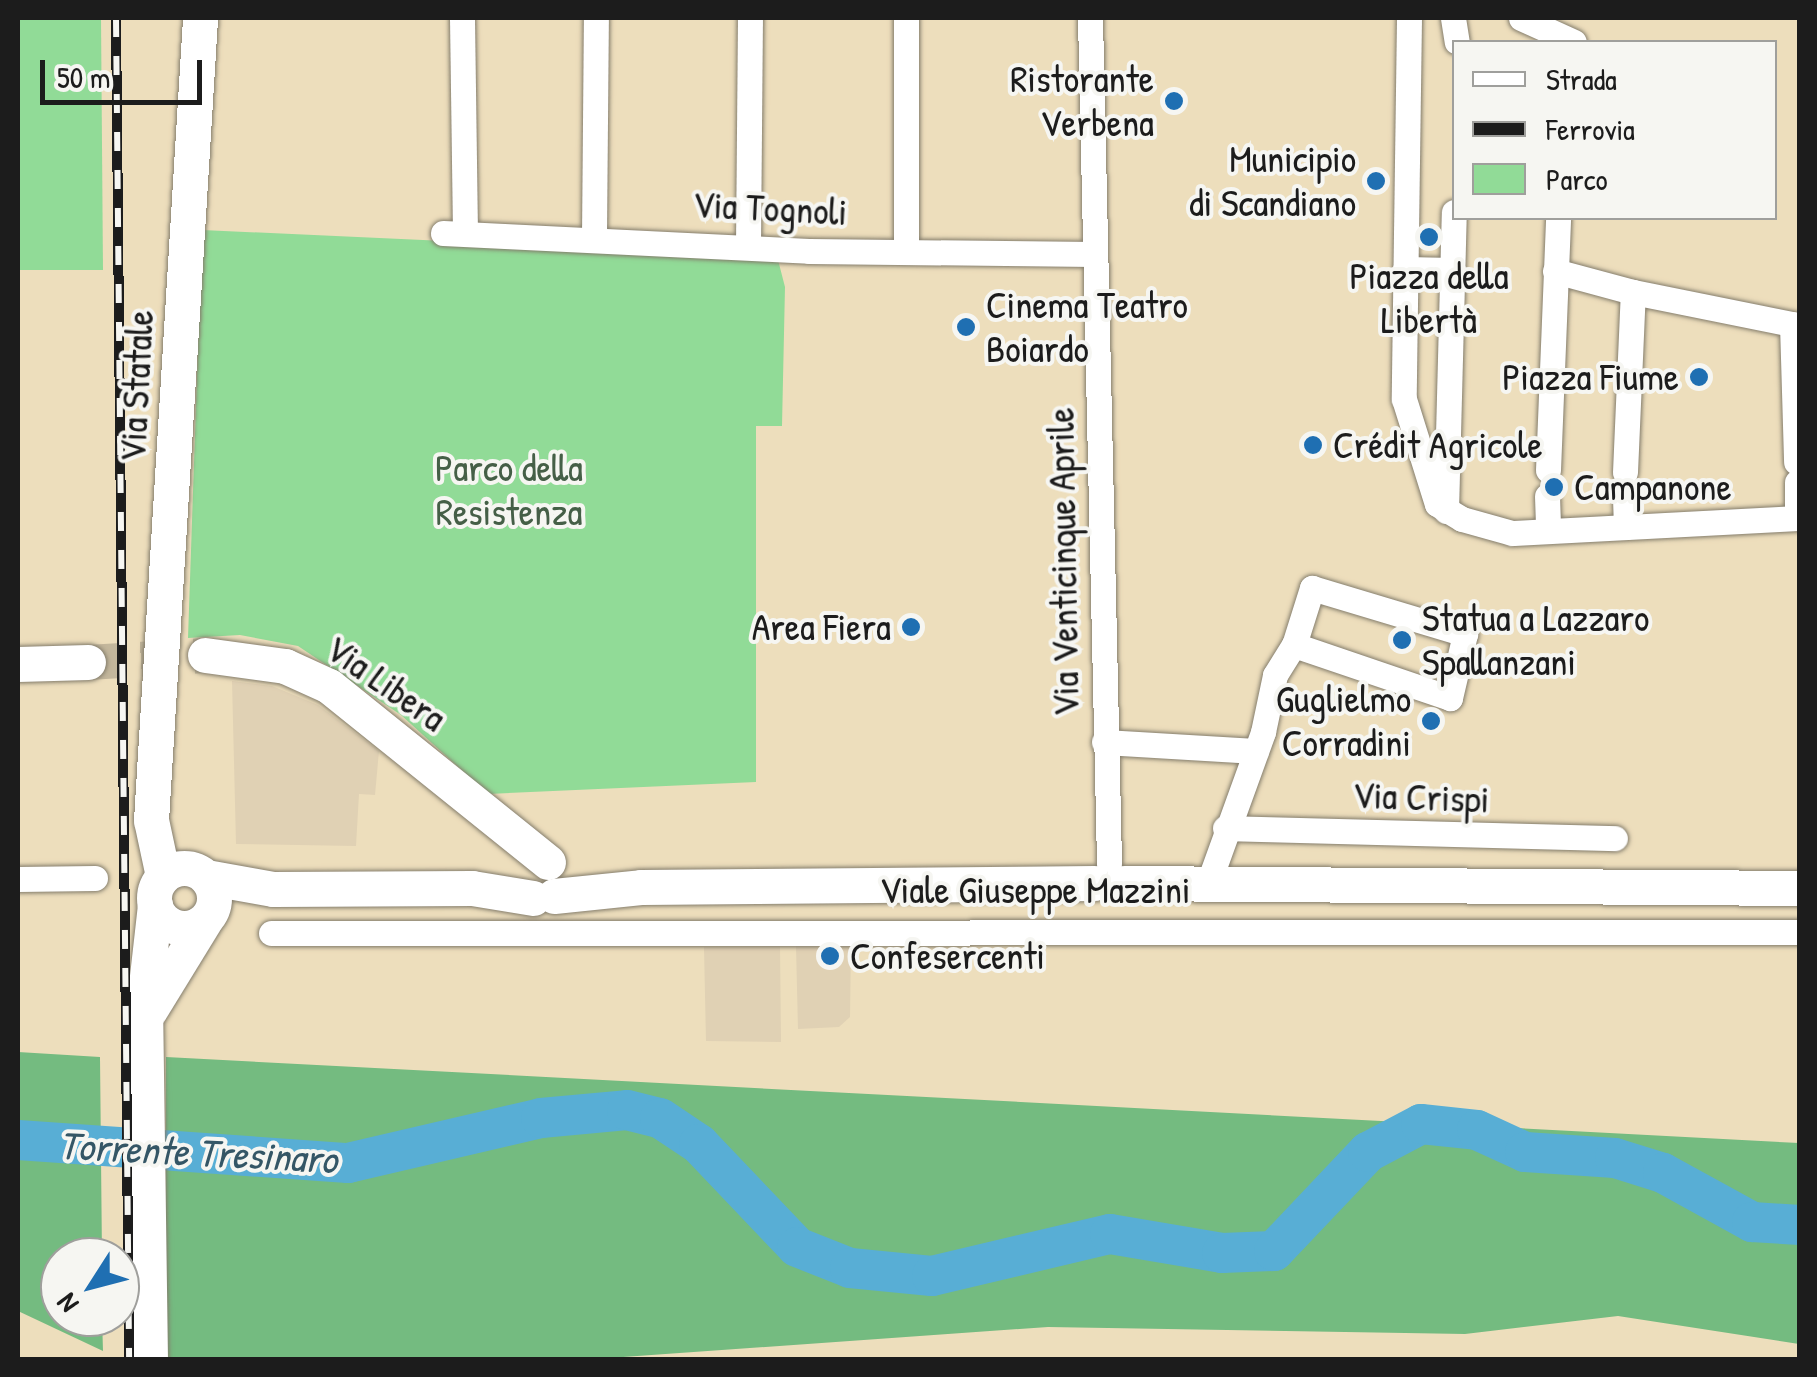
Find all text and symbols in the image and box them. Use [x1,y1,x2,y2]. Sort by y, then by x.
scale bar [45,40,208,102]
legend [1452,40,1777,220]
place label: Ristorante Verbena [1010,56,1154,146]
text: 50 m [57,57,110,97]
text: Strada [1546,59,1617,99]
marker: Ristorante Verbena [1163,90,1185,112]
text: Ferrovia [1546,109,1635,149]
place label: Municipio di Scandiano [1189,136,1356,225]
text: Parco [1546,159,1607,199]
marker: Municipio di Scandiano [1365,170,1387,192]
street label: Via Tognoli [692,181,848,235]
marker: Piazza della Libertà [1418,226,1440,248]
place label: Piazza della Libertà [1349,253,1509,342]
place label: Cinema Teatro Boiardo [986,282,1188,372]
street label: Via Statale [109,309,163,463]
marker: Cinema Teatro Boiardo [955,316,977,338]
place label: Piazza Fiume [1502,354,1679,400]
marker: Piazza Fiume [1688,366,1710,388]
street label: Via Venticinque Aprile [1038,407,1088,717]
place label: Crédit Agricole [1333,422,1543,468]
marker: Crédit Agricole [1302,434,1324,456]
park label: Parco della Resistenza [435,445,583,534]
place label: Campanone [1574,464,1732,510]
marker: Campanone [1543,476,1565,498]
place label: Statua a Lazzaro Spallanzani [1422,595,1649,684]
place label: Area Fiera [752,604,891,650]
marker: Area Fiera [900,616,922,638]
street label: Via Libera [317,625,455,741]
marker: Statua a Lazzaro Spallanzani [1391,629,1413,651]
place label: Guglielmo Corradini [1276,676,1411,766]
marker: Guglielmo Corradini [1420,710,1442,732]
street label: Via Crispi [1352,772,1490,822]
street label: Viale Giuseppe Mazzini [879,867,1191,913]
place label: Confesercenti [850,933,1045,979]
marker: Confesercenti [819,945,841,967]
water label: Torrente Tresinaro [58,1120,338,1182]
north arrow [40,1237,140,1337]
text: N [48,1286,87,1321]

